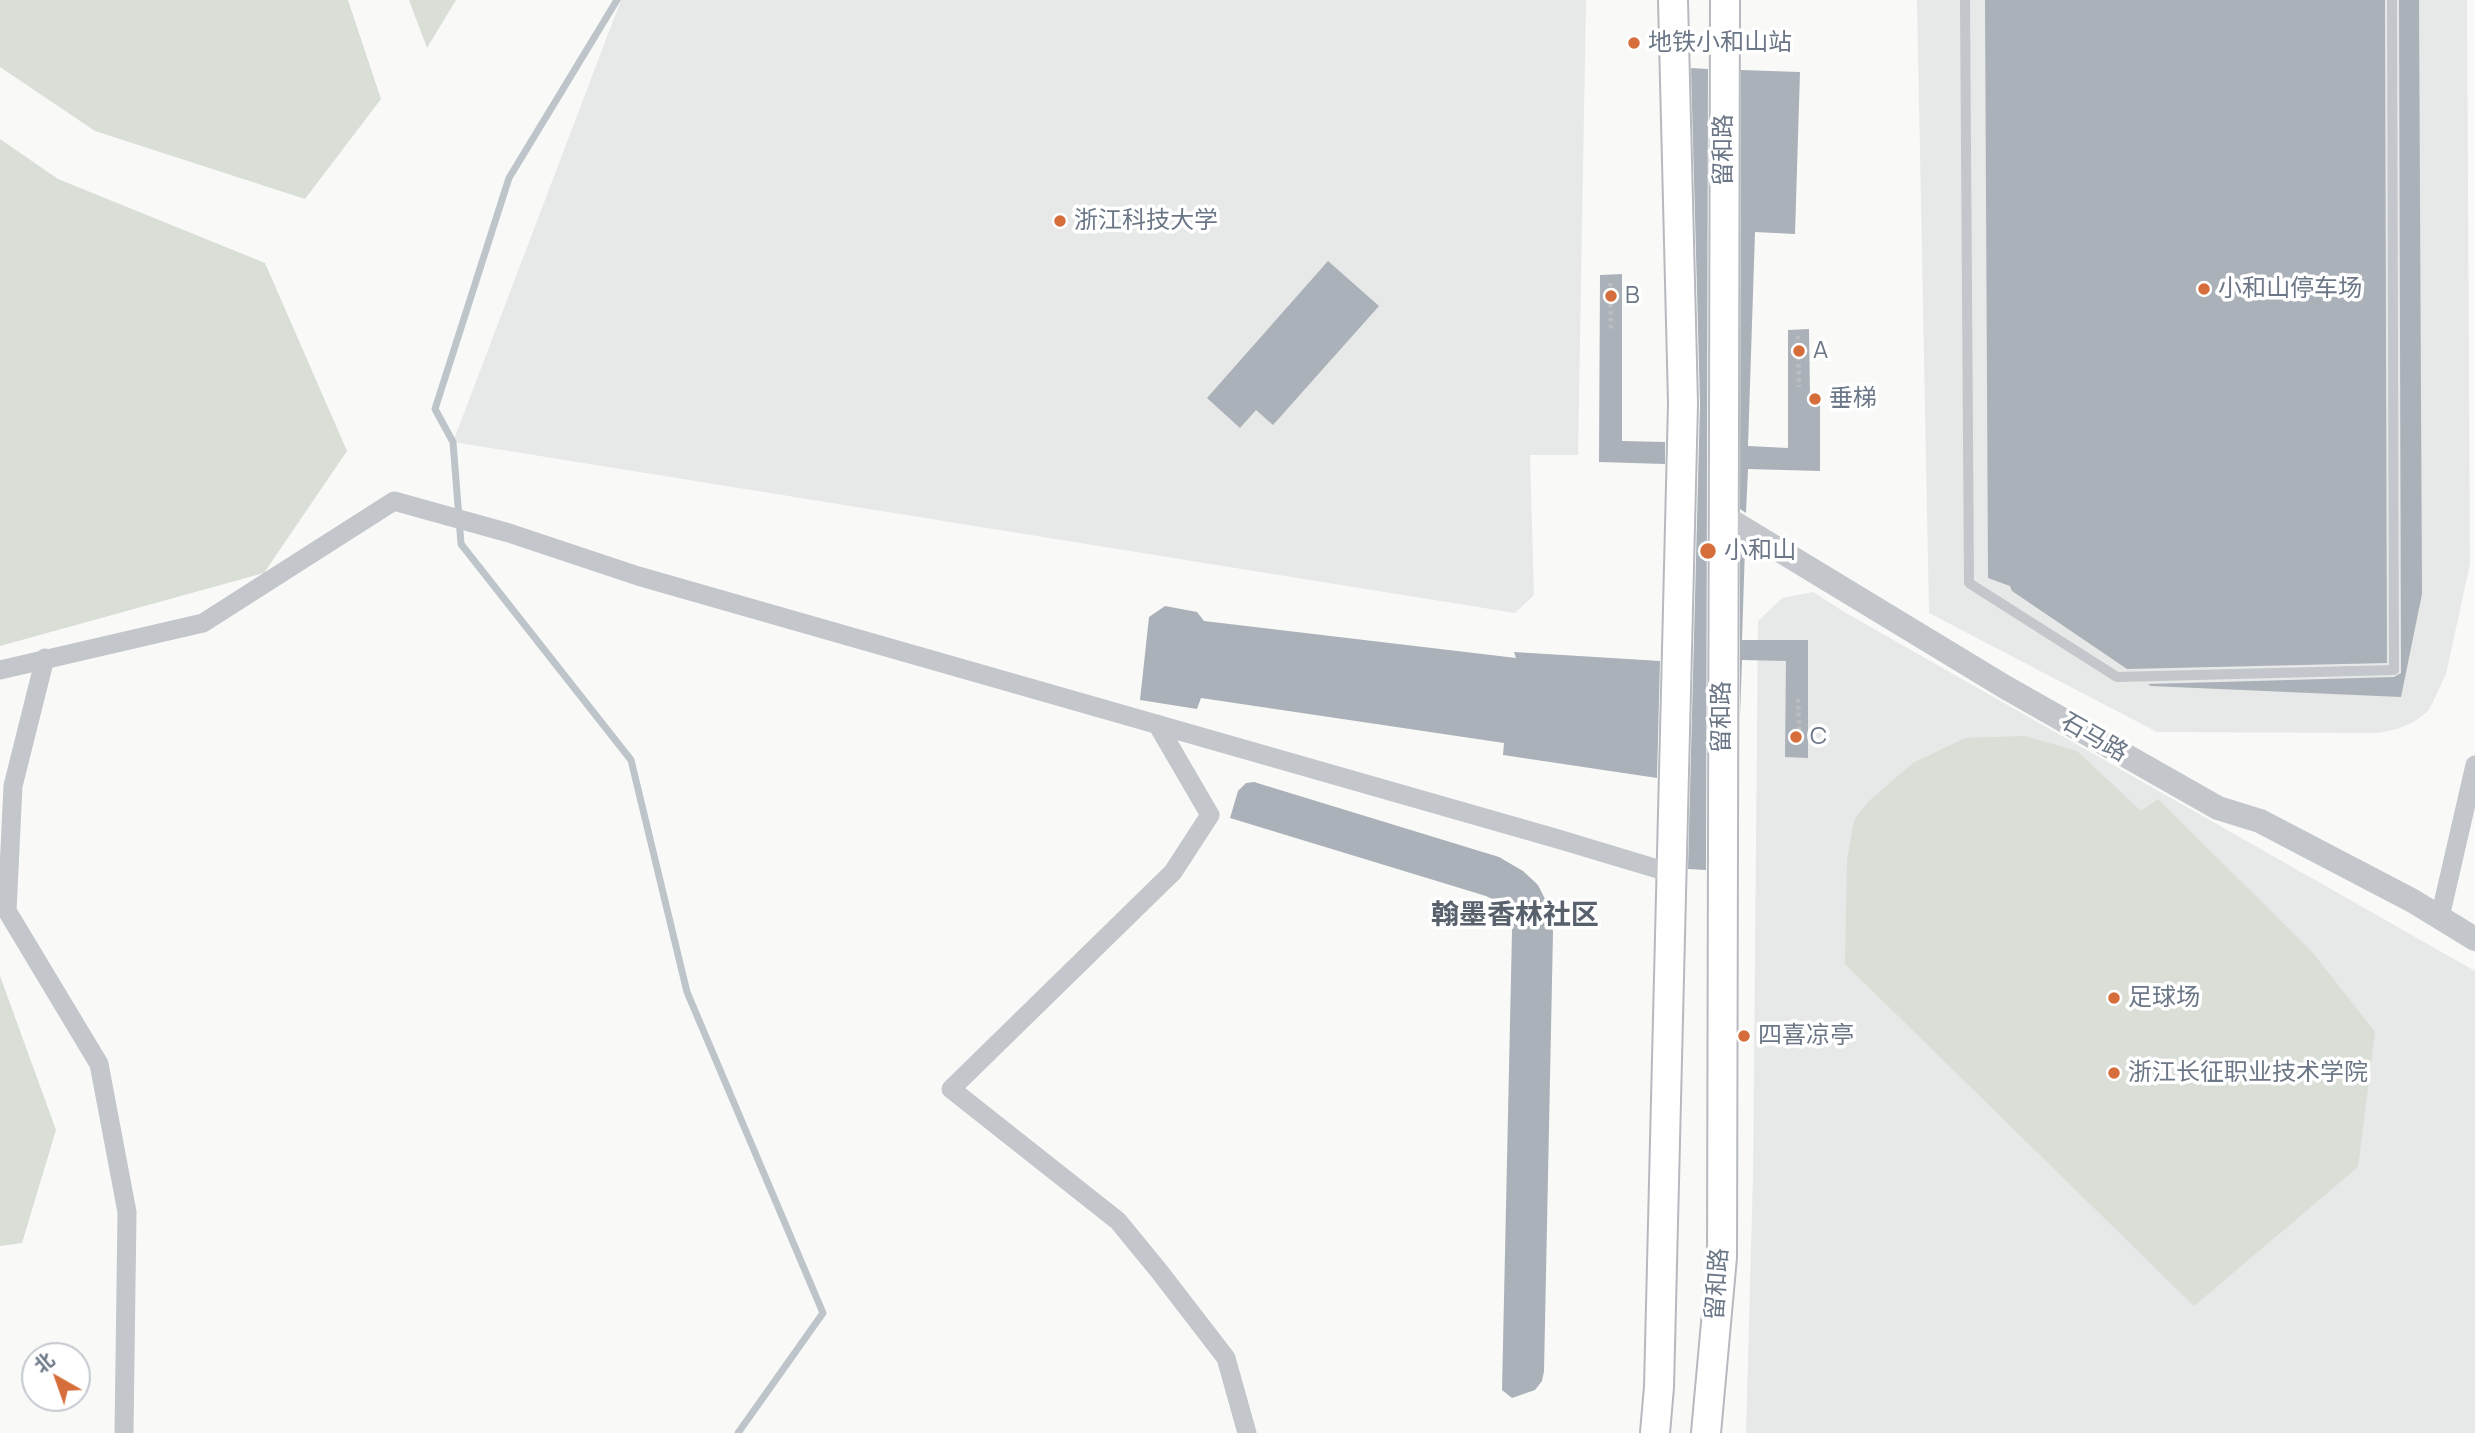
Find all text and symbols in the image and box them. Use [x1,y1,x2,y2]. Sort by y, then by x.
place label: 地铁小和山站 [1648,29,1792,57]
marker: 地铁小和山站 [1626,35,1642,51]
street label: 留和路 [1710,114,1738,186]
place label: 浙江科技大学 [1074,207,1218,235]
marker: 浙江科技大学 [1052,213,1068,229]
place label: 小和山停车场 [2218,275,2362,303]
marker: 小和山停车场 [2196,281,2212,297]
place label: B [1625,282,1640,310]
marker: B [1603,288,1619,304]
place label: A [1813,337,1828,365]
marker: A [1791,343,1807,359]
place label: 垂梯 [1829,385,1877,413]
marker: 垂梯 [1807,391,1823,407]
place label: 小和山 [1724,537,1796,565]
marker: 小和山 [1698,541,1718,561]
street label: 留和路 [1708,681,1736,753]
street label: 石马路 [2056,708,2132,768]
place label: C [1810,723,1827,751]
marker: C [1788,729,1804,745]
district label: 翰墨香林社区 [1431,899,1599,933]
place label: 足球场 [2128,984,2200,1012]
marker: 足球场 [2106,990,2122,1006]
place label: 四喜凉亭 [1758,1022,1854,1050]
marker: 四喜凉亭 [1736,1028,1752,1044]
place label: 浙江长征职业技术学院 [2128,1059,2368,1087]
marker: 浙江长征职业技术学院 [2106,1065,2122,1081]
street label: 留和路 [1701,1247,1735,1321]
north arrow [21,1342,91,1412]
text: 北 [28,1346,59,1379]

